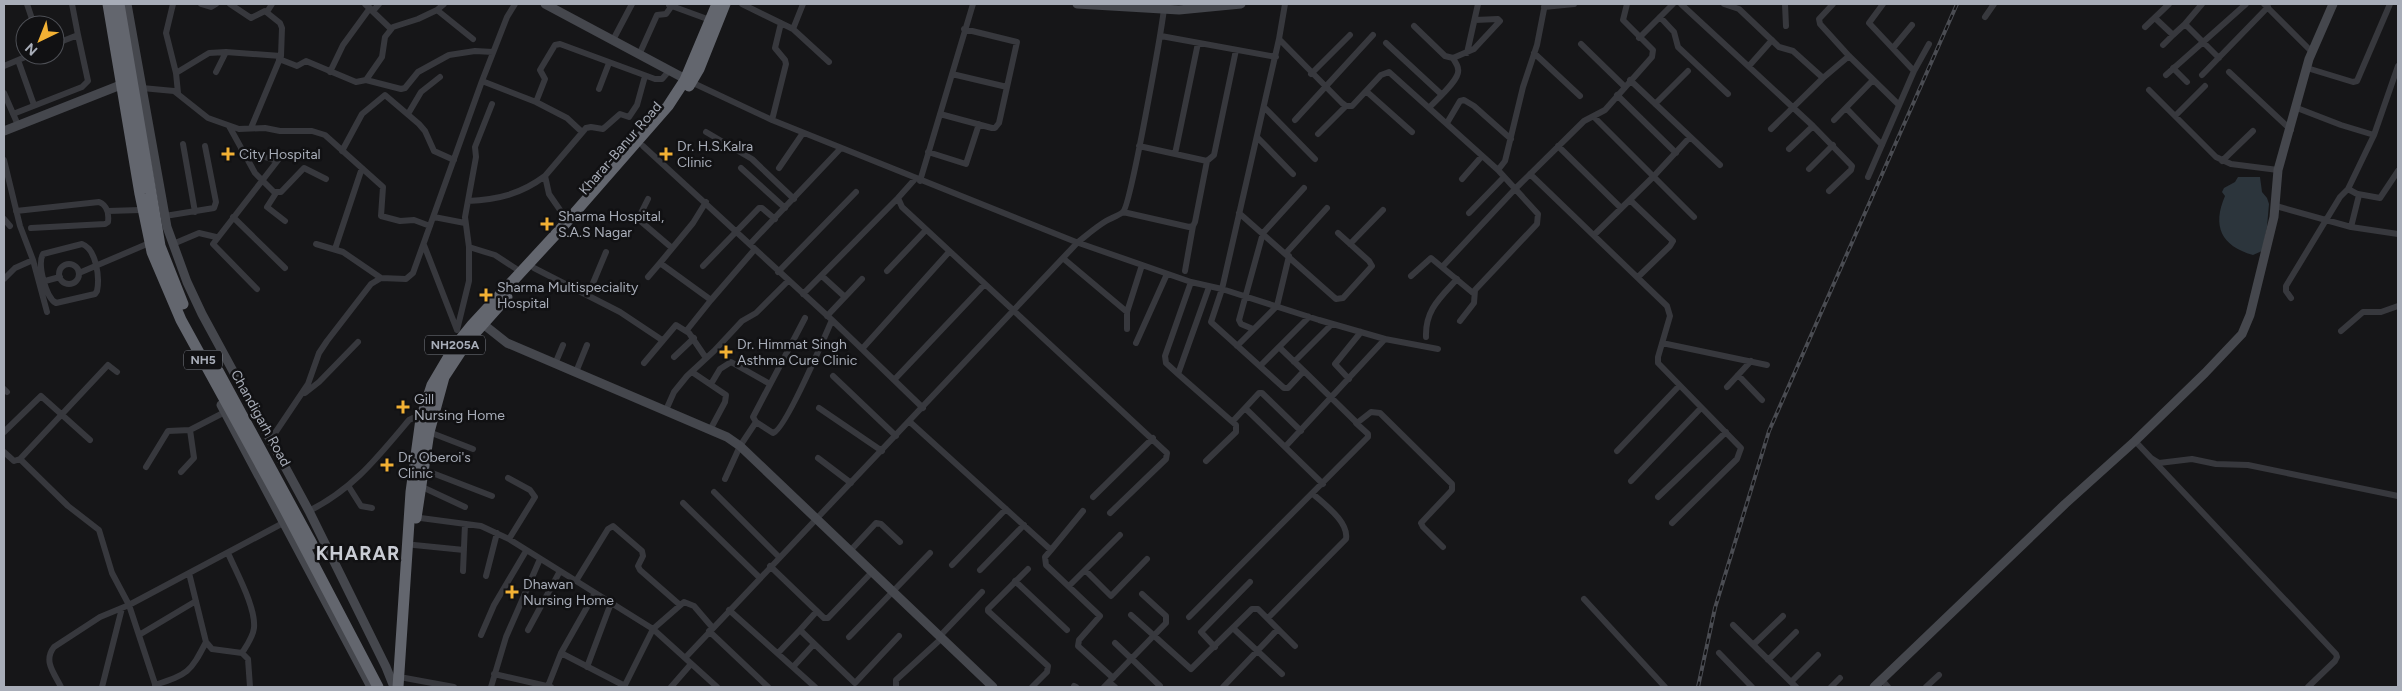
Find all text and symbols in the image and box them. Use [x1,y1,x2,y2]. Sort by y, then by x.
north arrow [15,15,65,65]
text: N [22,39,41,59]
street label: Kharar-Banur Road [575,98,665,198]
place label: Dr. H.S.Kalra Clinic [677,138,753,171]
place label: City Hospital [239,146,321,163]
marker: City Hospital [221,147,235,161]
marker: Dr. H.S.Kalra Clinic [659,147,673,161]
place label: Sharma Hospital, S.A.S Nagar [558,208,664,241]
marker: Sharma Hospital, S.A.S Nagar [540,217,554,231]
place label: Sharma Multispeciality Hospital [497,279,639,312]
marker: Sharma Multispeciality Hospital [479,288,493,302]
road number: NH205A [425,336,485,354]
place label: Dr. Himmat Singh Asthma Cure Clinic [737,336,858,369]
marker: Dr. Himmat Singh Asthma Cure Clinic [719,345,733,359]
road number: NH5 [184,350,222,370]
street label: Chandigarh Road [227,367,294,470]
place label: Gill Nursing Home [414,391,505,424]
marker: Gill Nursing Home [396,400,410,414]
place label: Dr. Oberoi's Clinic [398,449,471,482]
marker: Dr. Oberoi's Clinic [380,458,394,472]
district label: KHARAR [316,542,400,565]
place label: Dhawan Nursing Home [523,576,614,609]
marker: Dhawan Nursing Home [505,585,519,599]

